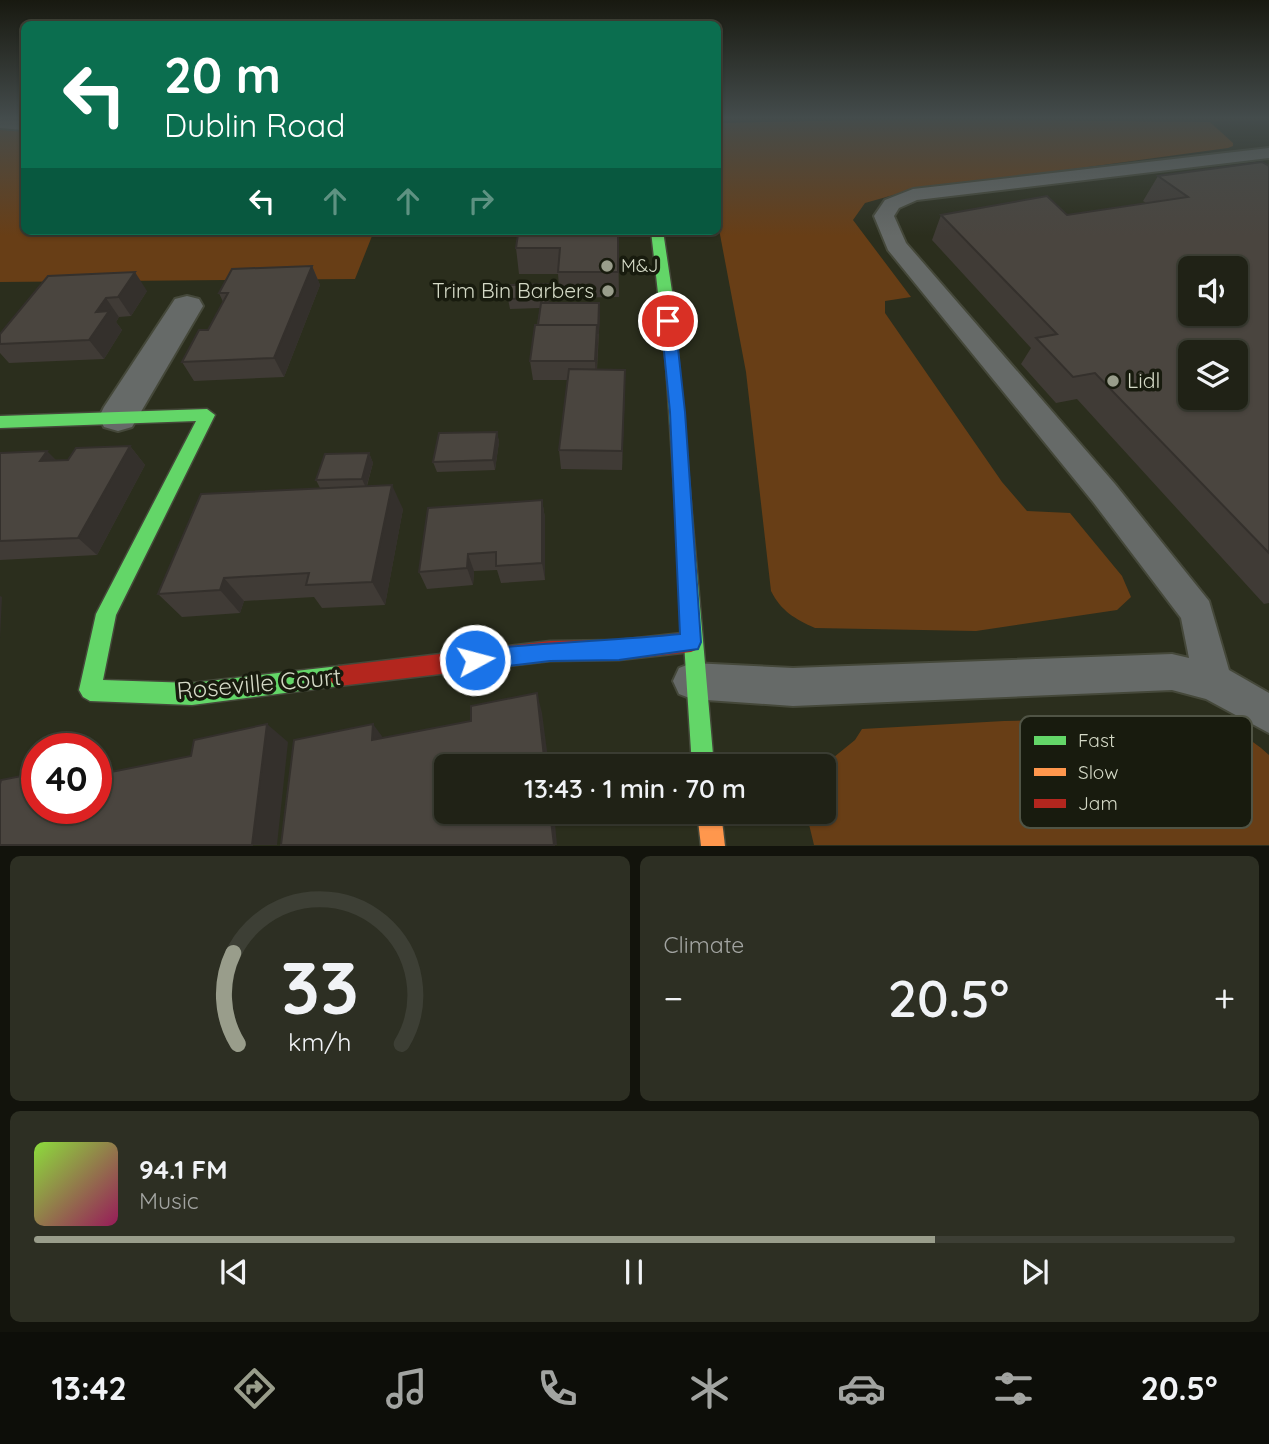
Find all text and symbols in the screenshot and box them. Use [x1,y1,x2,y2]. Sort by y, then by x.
text: 20 m [164,44,281,105]
icon: left [49,49,140,140]
text: Dublin Road [164,105,345,145]
icon: left [243,182,281,220]
icon: ahead [316,182,354,220]
icon: ahead [389,182,427,220]
icon: right [462,182,500,220]
place label: M&J [621,254,658,277]
map controls [1178,256,1248,410]
button: sound [1178,256,1248,326]
marker: M&J [599,258,615,274]
place label: Trim Bin Barbers [432,277,594,303]
marker: Trim Bin Barbers [600,283,616,299]
pin [638,291,698,351]
icon: arrive [649,302,687,340]
button: layers [1178,340,1248,410]
place label: Lidl [1127,367,1160,393]
marker: Lidl [1105,373,1121,389]
position arrow [438,623,512,697]
street label: Roseville Court [175,661,342,705]
legend [1020,716,1252,828]
text: Fast [1078,728,1115,752]
speed limit sign: 40 [21,733,112,824]
text: Slow [1078,760,1119,784]
text: 13:43 · 1 min · 70 m [524,772,746,805]
text: Jam [1078,791,1118,815]
text: Climate [664,930,744,959]
text: 33 [281,942,359,1033]
text: 20.5° [888,965,1009,1030]
text: − [664,974,683,1022]
text: + [1214,974,1235,1022]
text: km/h [288,1026,351,1057]
text: 94.1 FM [139,1153,228,1186]
text: Music [139,1186,199,1215]
icon: previous [215,1253,253,1291]
icon: pause [615,1253,653,1291]
icon: next [1016,1253,1054,1291]
icon: directions [230,1364,279,1413]
icon: music [382,1364,431,1413]
icon: phone [533,1364,582,1413]
icon: climate [685,1364,734,1413]
icon: car [837,1364,886,1413]
icon: filters [989,1364,1038,1413]
text: 13:42 [51,1368,127,1408]
text: 20.5° [1141,1368,1218,1408]

